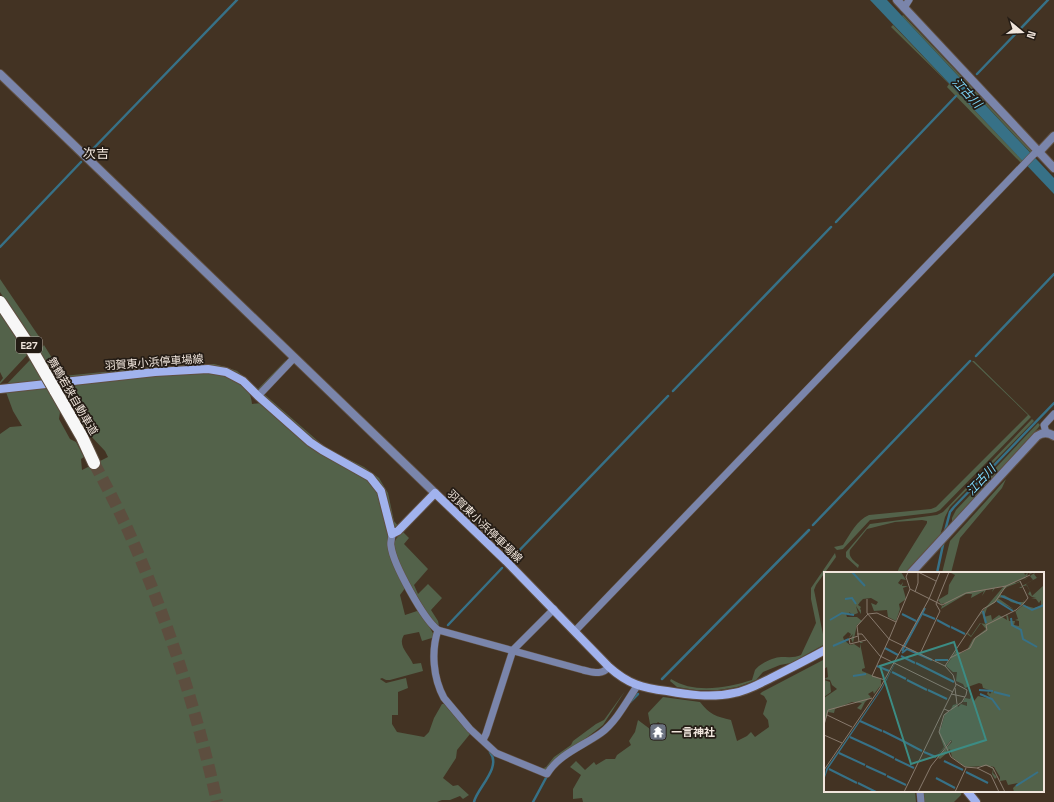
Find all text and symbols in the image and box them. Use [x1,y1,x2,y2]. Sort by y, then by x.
north arrow [1002,12,1042,52]
text: N [1024,29,1039,41]
water label: 江古川 [949,74,986,113]
district label: 次吉 [83,145,109,162]
road number: E27 [16,337,42,353]
street label: 羽賀東小浜停車場線 [104,352,204,372]
street label: 舞鶴若狭自動車道 [45,354,101,438]
water label: 江古川 [963,460,1000,499]
street label: 羽賀東小浜停車場線 [445,487,525,565]
inset map [824,572,1044,792]
temple icon: 一言神社 [648,722,668,742]
place label: 一言神社 [671,725,715,739]

